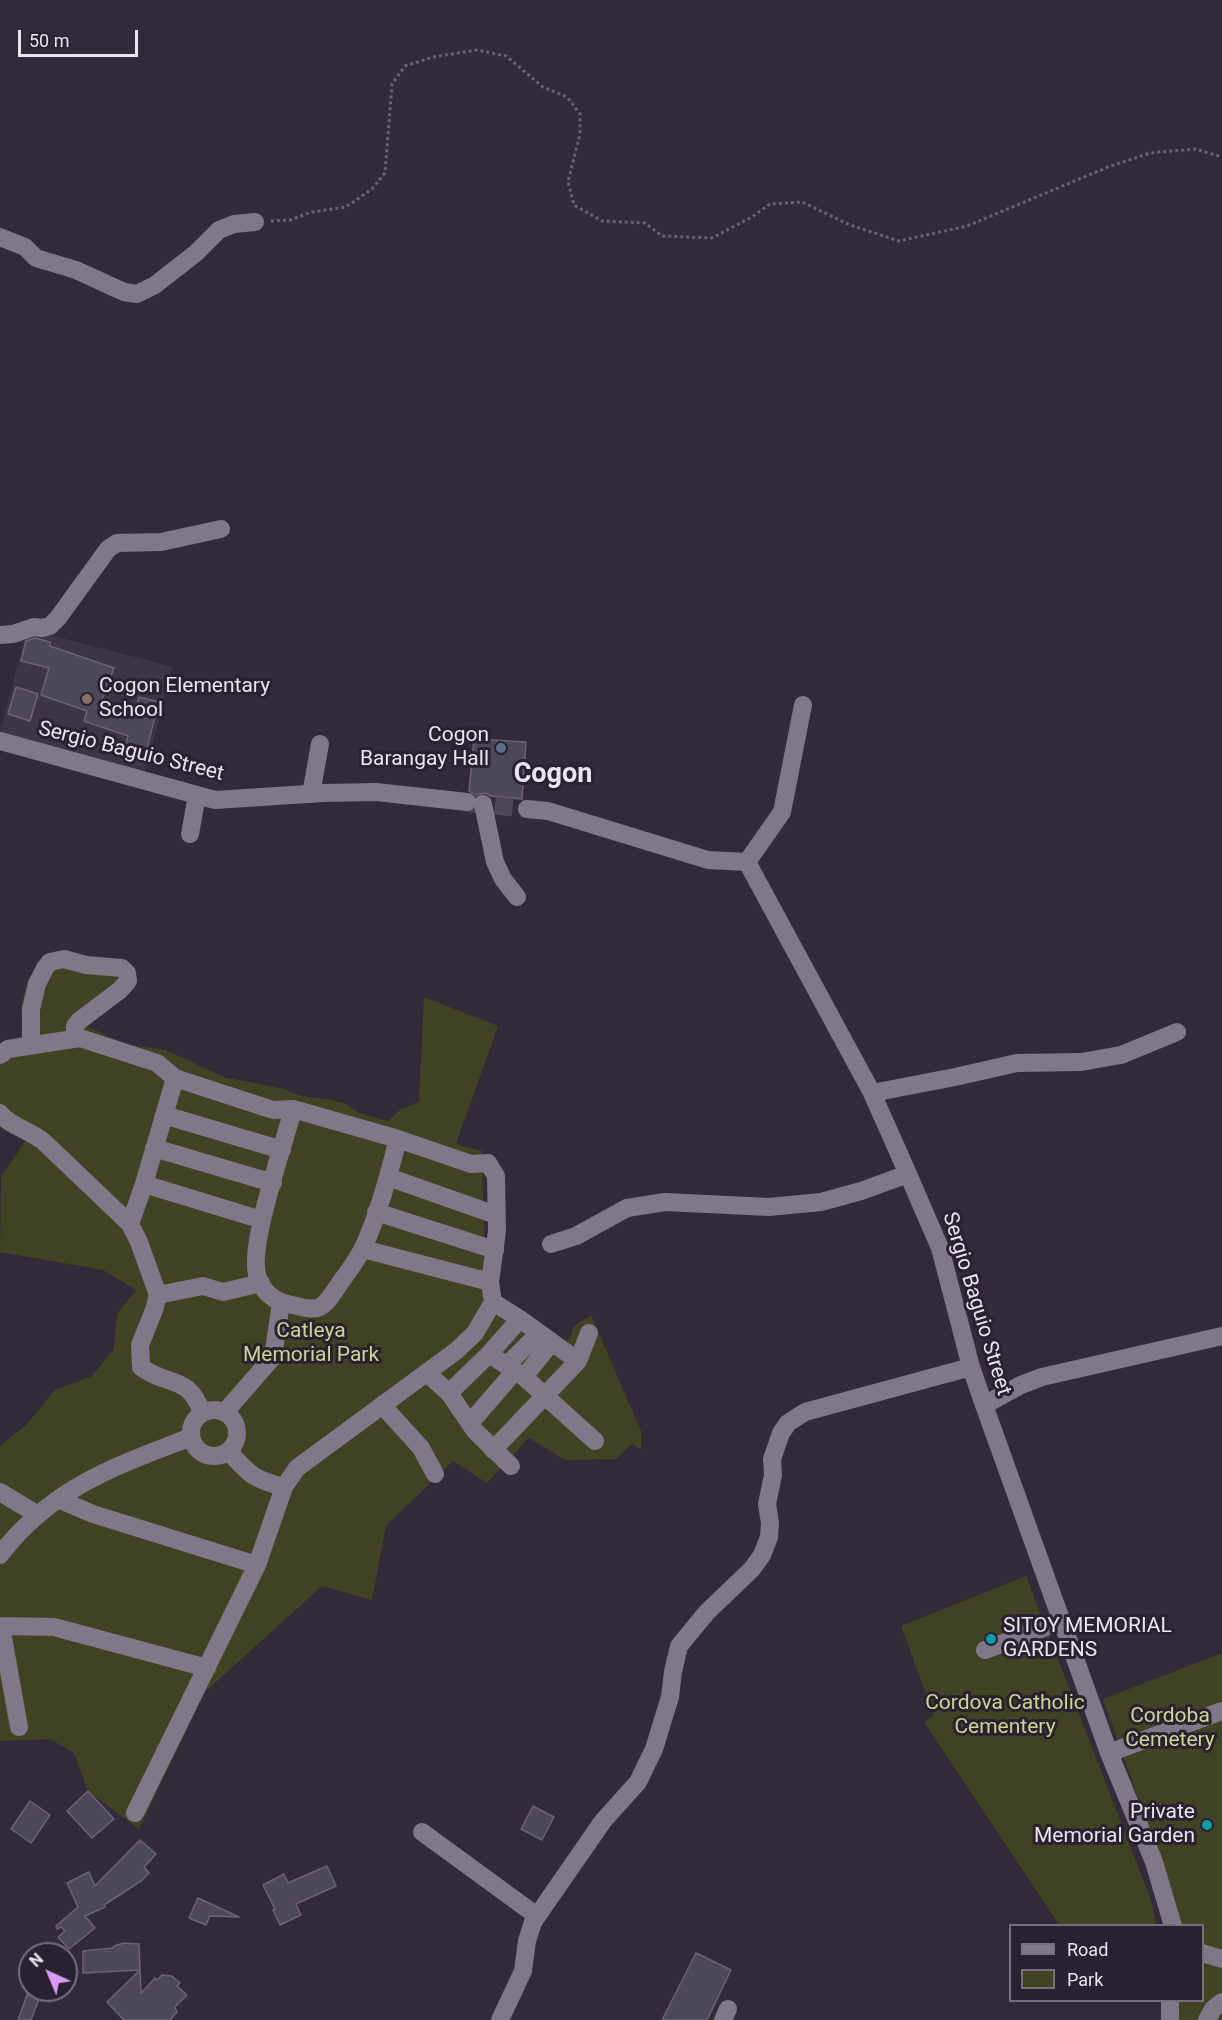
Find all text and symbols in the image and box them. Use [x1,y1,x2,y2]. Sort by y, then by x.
scale bar [21,18,141,56]
text: 50 m [29,30,69,51]
place label: Cogon Elementary School [99,674,270,724]
marker: Cogon Elementary School [80,692,94,706]
street label: Sergio Baguio Street [36,717,226,787]
place label: Cogon Barangay Hall [360,723,489,773]
marker: Cogon Barangay Hall [494,741,508,755]
district label: Cogon [514,759,592,791]
street label: Sergio Baguio Street [936,1209,1016,1399]
park label: Catleya Memorial Park [243,1319,379,1369]
place label: SITOY MEMORIAL GARDENS [1003,1614,1172,1664]
marker: SITOY MEMORIAL GARDENS [984,1632,998,1646]
park label: Cordova Catholic Cementery [925,1691,1085,1741]
park label: Cordoba Cemetery [1125,1704,1215,1754]
place label: Private Memorial Garden [1034,1800,1195,1850]
marker: Private Memorial Garden [1200,1818,1214,1832]
legend [1009,1924,1204,2002]
text: Road [1067,1939,1108,1960]
north arrow [18,1942,78,2002]
text: N [26,1949,47,1971]
text: Park [1067,1969,1103,1990]

